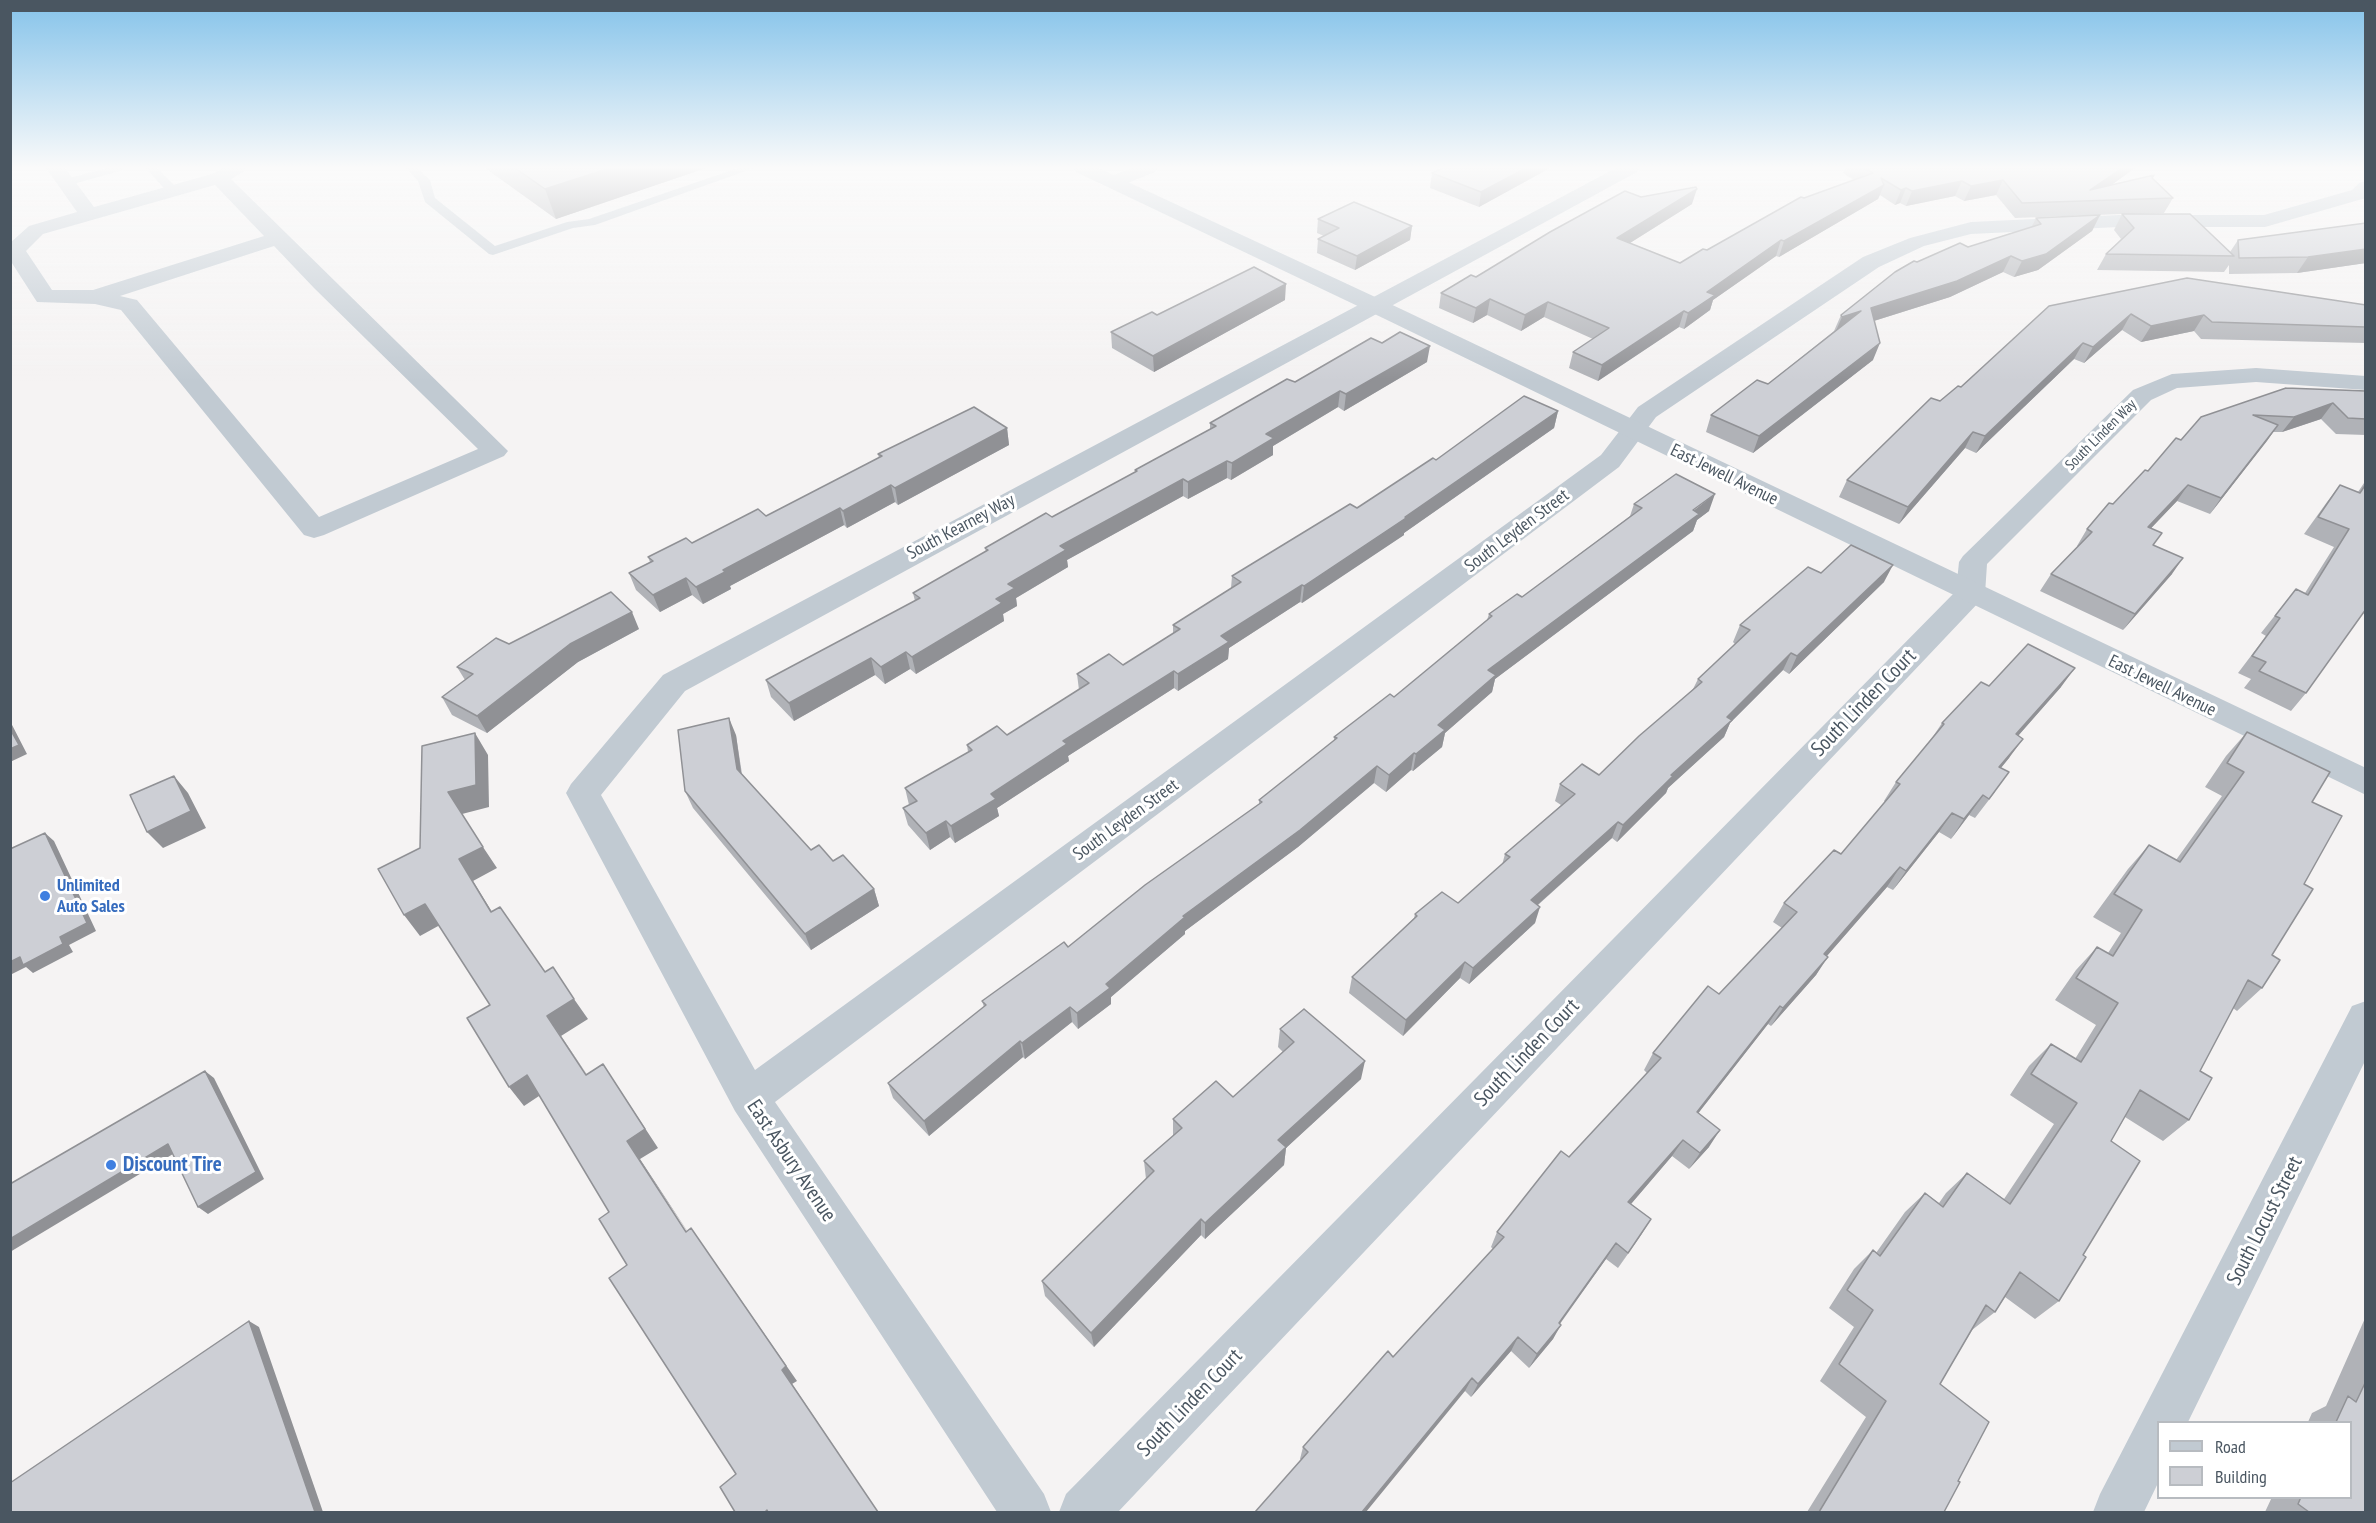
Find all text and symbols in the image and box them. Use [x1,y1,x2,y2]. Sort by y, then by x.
street label: South Linden Way [2062,396,2140,474]
street label: East Jewell Avenue [1667,440,1781,510]
street label: South Leyden Street [1461,485,1573,577]
street label: South Kearney Way [903,490,1019,564]
street label: South Linden Court [1806,644,1922,762]
street label: East Jewell Avenue [2105,651,2219,721]
street label: South Leyden Street [1069,775,1183,865]
place label: Unlimited Auto Sales [57,875,125,918]
marker: Unlimited Auto Sales [38,889,52,903]
street label: South Linden Court [1469,994,1585,1112]
street label: East Asbury Avenue [741,1095,841,1227]
place label: Discount Tire [123,1152,222,1178]
street label: South Locust Street [2222,1153,2308,1289]
marker: Discount Tire [104,1158,118,1172]
street label: South Linden Court [1132,1344,1248,1462]
legend [2157,1421,2352,1499]
text: Road [2215,1435,2246,1458]
text: Building [2215,1465,2267,1488]

